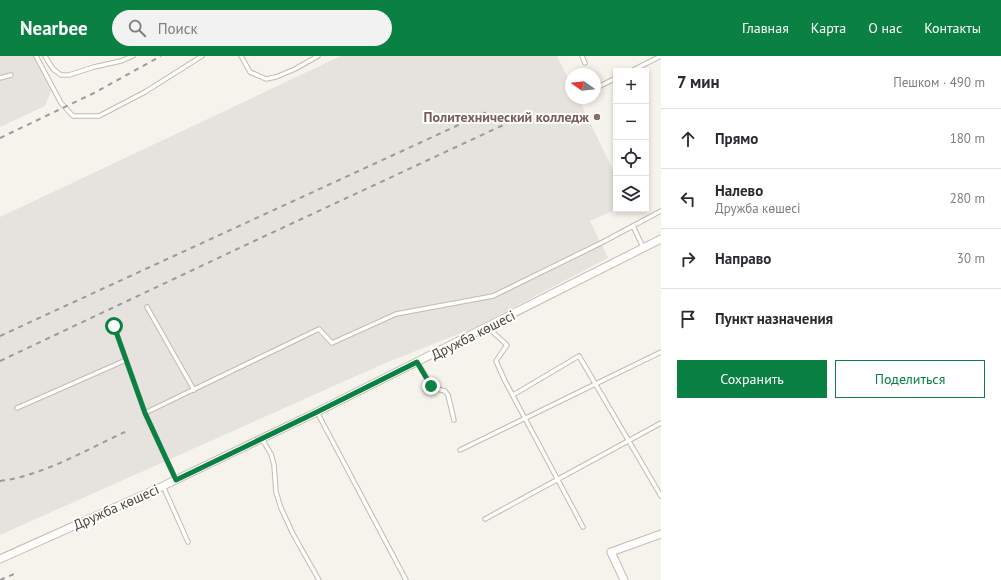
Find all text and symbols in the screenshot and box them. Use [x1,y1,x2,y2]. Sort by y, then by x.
search box [112,10,392,46]
text: Nearbee [20,16,88,40]
icon: search [126,17,148,39]
text: Поиск [158,19,198,38]
text: Главная [742,19,789,37]
text: Карта [811,19,846,37]
text: О нас [868,19,902,37]
text: Контакты [924,19,981,37]
north arrow [565,68,601,104]
map controls [613,68,649,212]
button: + [613,68,649,104]
text: 7 мин [677,71,720,93]
text: Пешком · 490 m [893,74,985,91]
button: − [613,104,649,140]
place label: Политехнический колледж [423,108,589,126]
marker: Политехнический колледж [592,112,602,122]
icon: ahead [677,128,699,150]
text: Прямо [715,129,758,148]
text: 180 m [950,130,985,147]
button: locate [613,140,649,176]
button: layers [613,176,649,212]
text: Налево [715,181,763,200]
icon: left [677,188,699,210]
text: 280 m [950,190,985,207]
text: Дружба көшесі [715,200,801,217]
icon: right [677,248,699,270]
text: Направо [715,249,771,268]
text: 30 m [957,250,985,267]
street label: Дружба көшесі [428,306,518,364]
icon: arrive [677,308,699,330]
text: Пункт назначения [715,309,833,328]
route start [105,317,123,335]
button: Сохранить [677,360,827,398]
button: Поделиться [835,360,985,398]
route end [422,377,440,395]
street label: Дружба көшесі [70,480,162,534]

